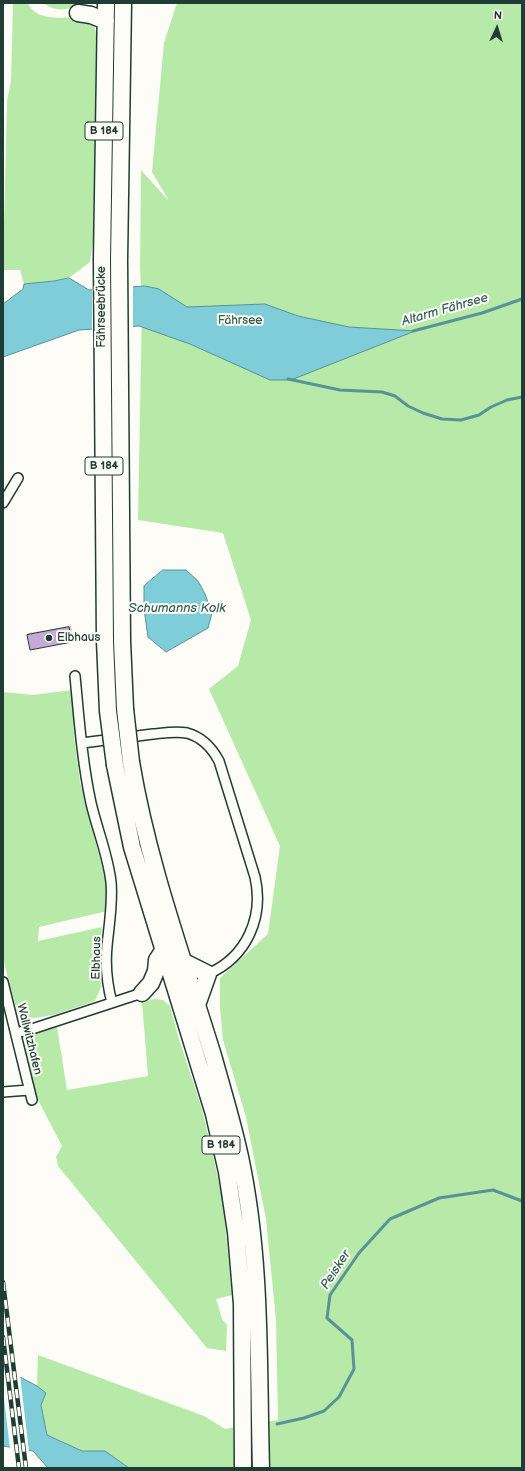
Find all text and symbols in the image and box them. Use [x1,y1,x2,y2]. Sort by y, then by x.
north arrow [477,8,517,48]
text: N [493,9,502,22]
road number: B 184 [85,122,123,140]
street label: Fährseebrücke [95,266,109,348]
water label: Altarm Fährsee [400,290,490,330]
park label: Fährsee [218,314,262,328]
road number: B 184 [85,457,123,475]
water label: Schumanns Kolk [128,601,226,617]
place label: Elbhaus [57,631,100,645]
marker: Elbhaus [44,633,54,643]
street label: Elbhaus [89,936,105,980]
street label: Wallwitzhafen [13,1002,45,1076]
road number: B 184 [202,1136,240,1154]
water label: Peisker [318,1248,354,1292]

